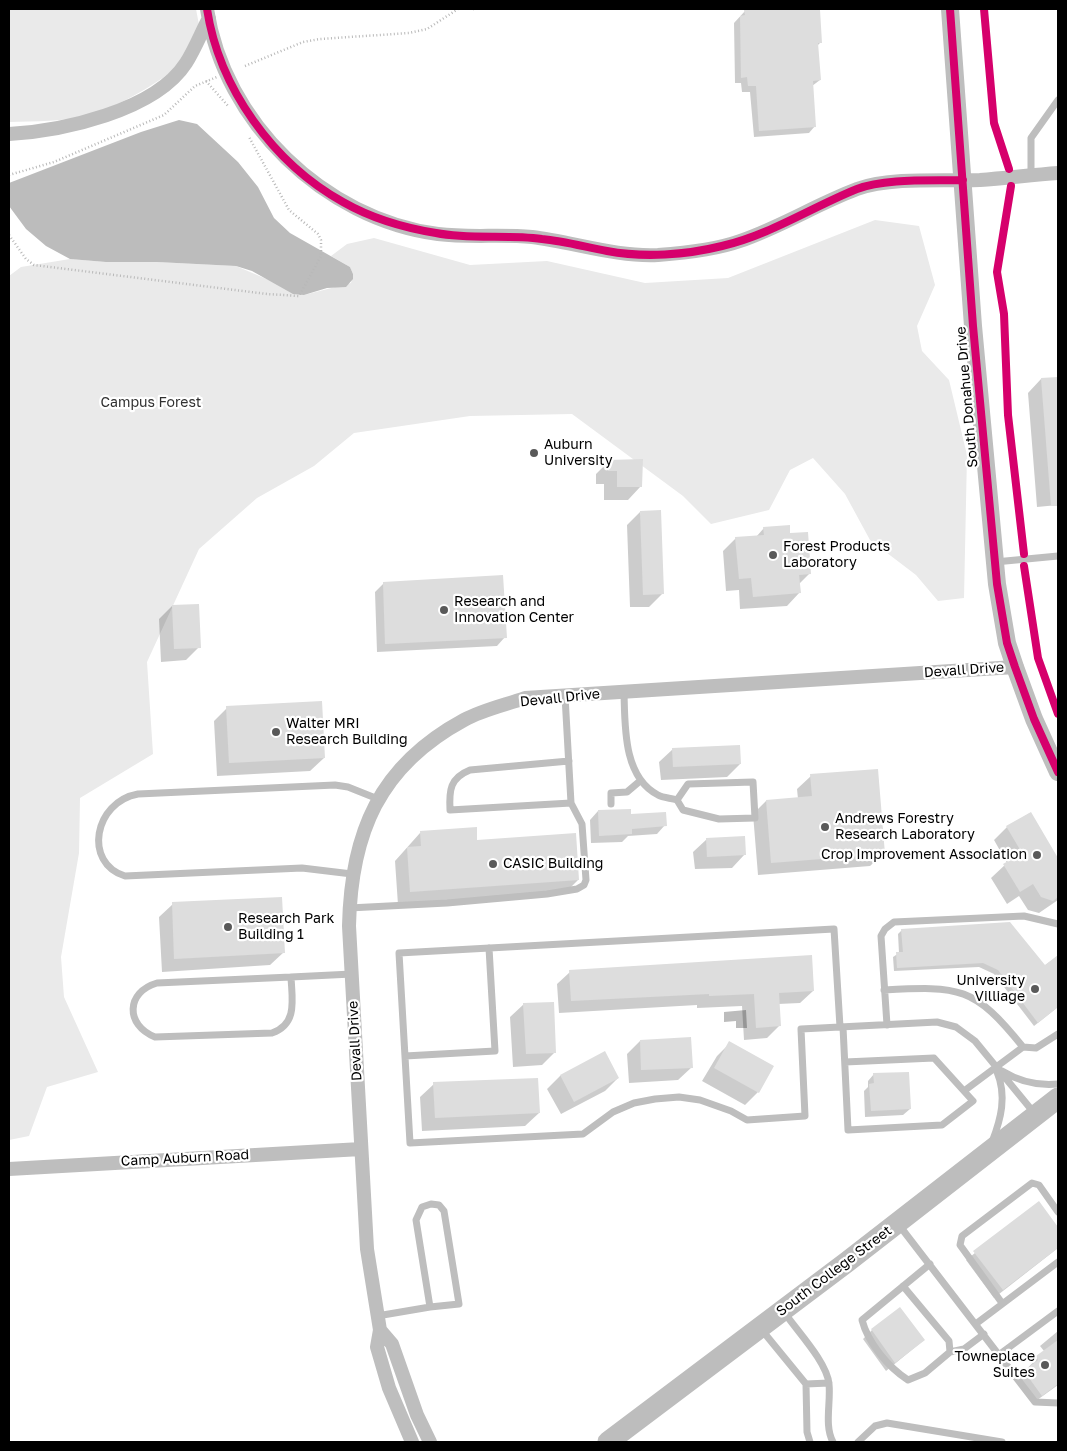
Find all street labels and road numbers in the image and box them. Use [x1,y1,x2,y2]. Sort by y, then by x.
street label: South Donahue Drive [952,326,982,468]
street label: Devall Drive [923,659,1005,681]
street label: Devall Drive [519,685,601,711]
street label: Devall Drive [345,1001,365,1081]
street label: Camp Auburn Road [120,1146,250,1170]
street label: South College Street [773,1222,895,1320]

